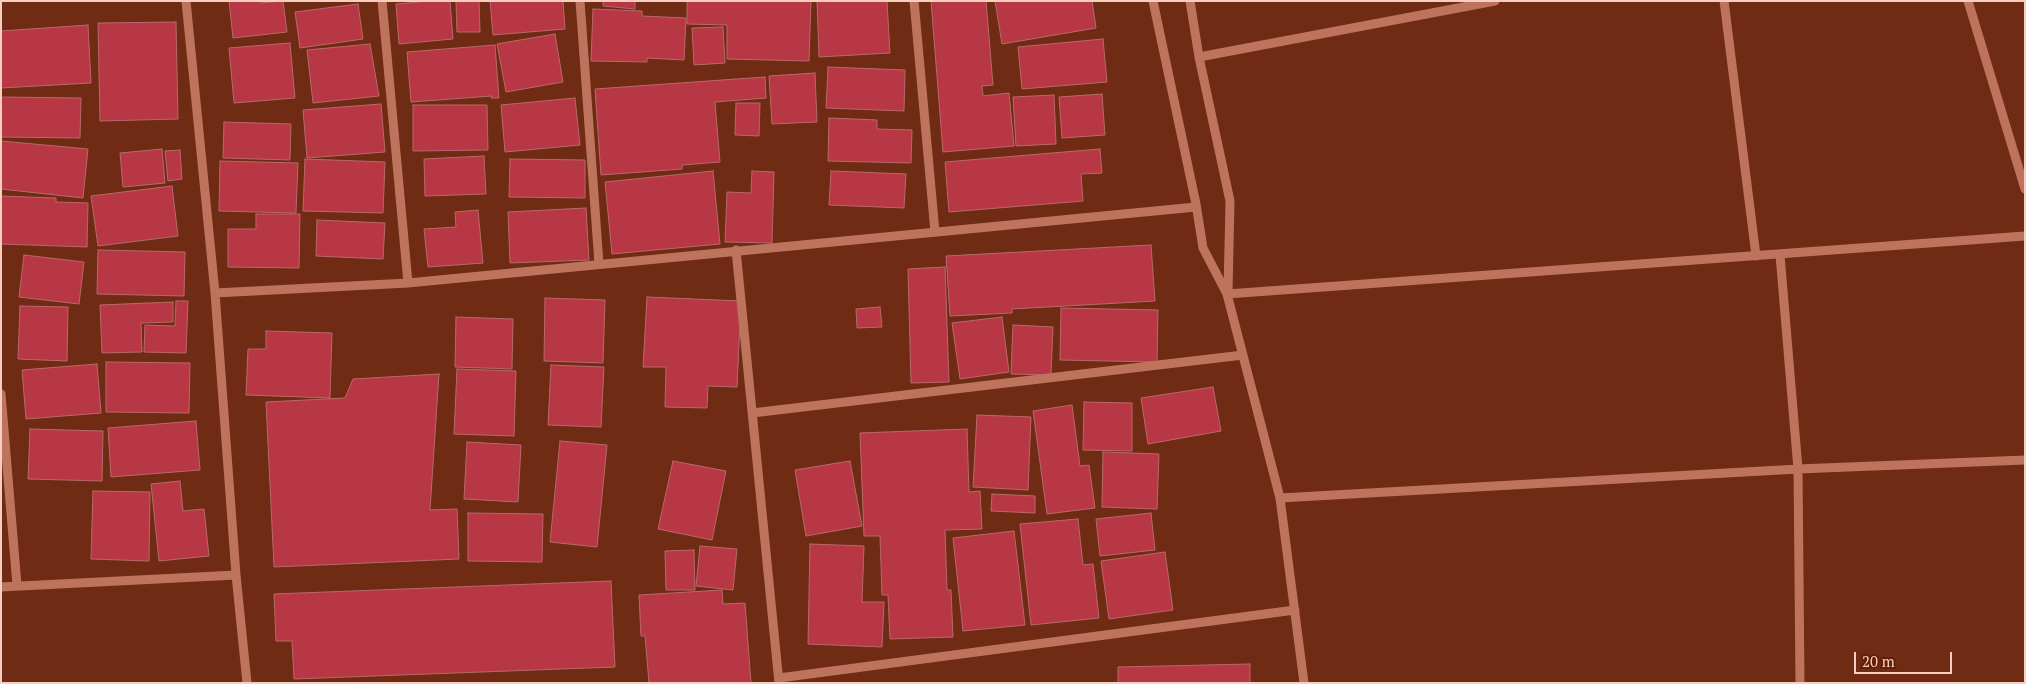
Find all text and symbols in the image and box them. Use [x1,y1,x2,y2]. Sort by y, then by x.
scale bar [1856,642,1954,674]
text: 20 m [1862,651,1895,671]

